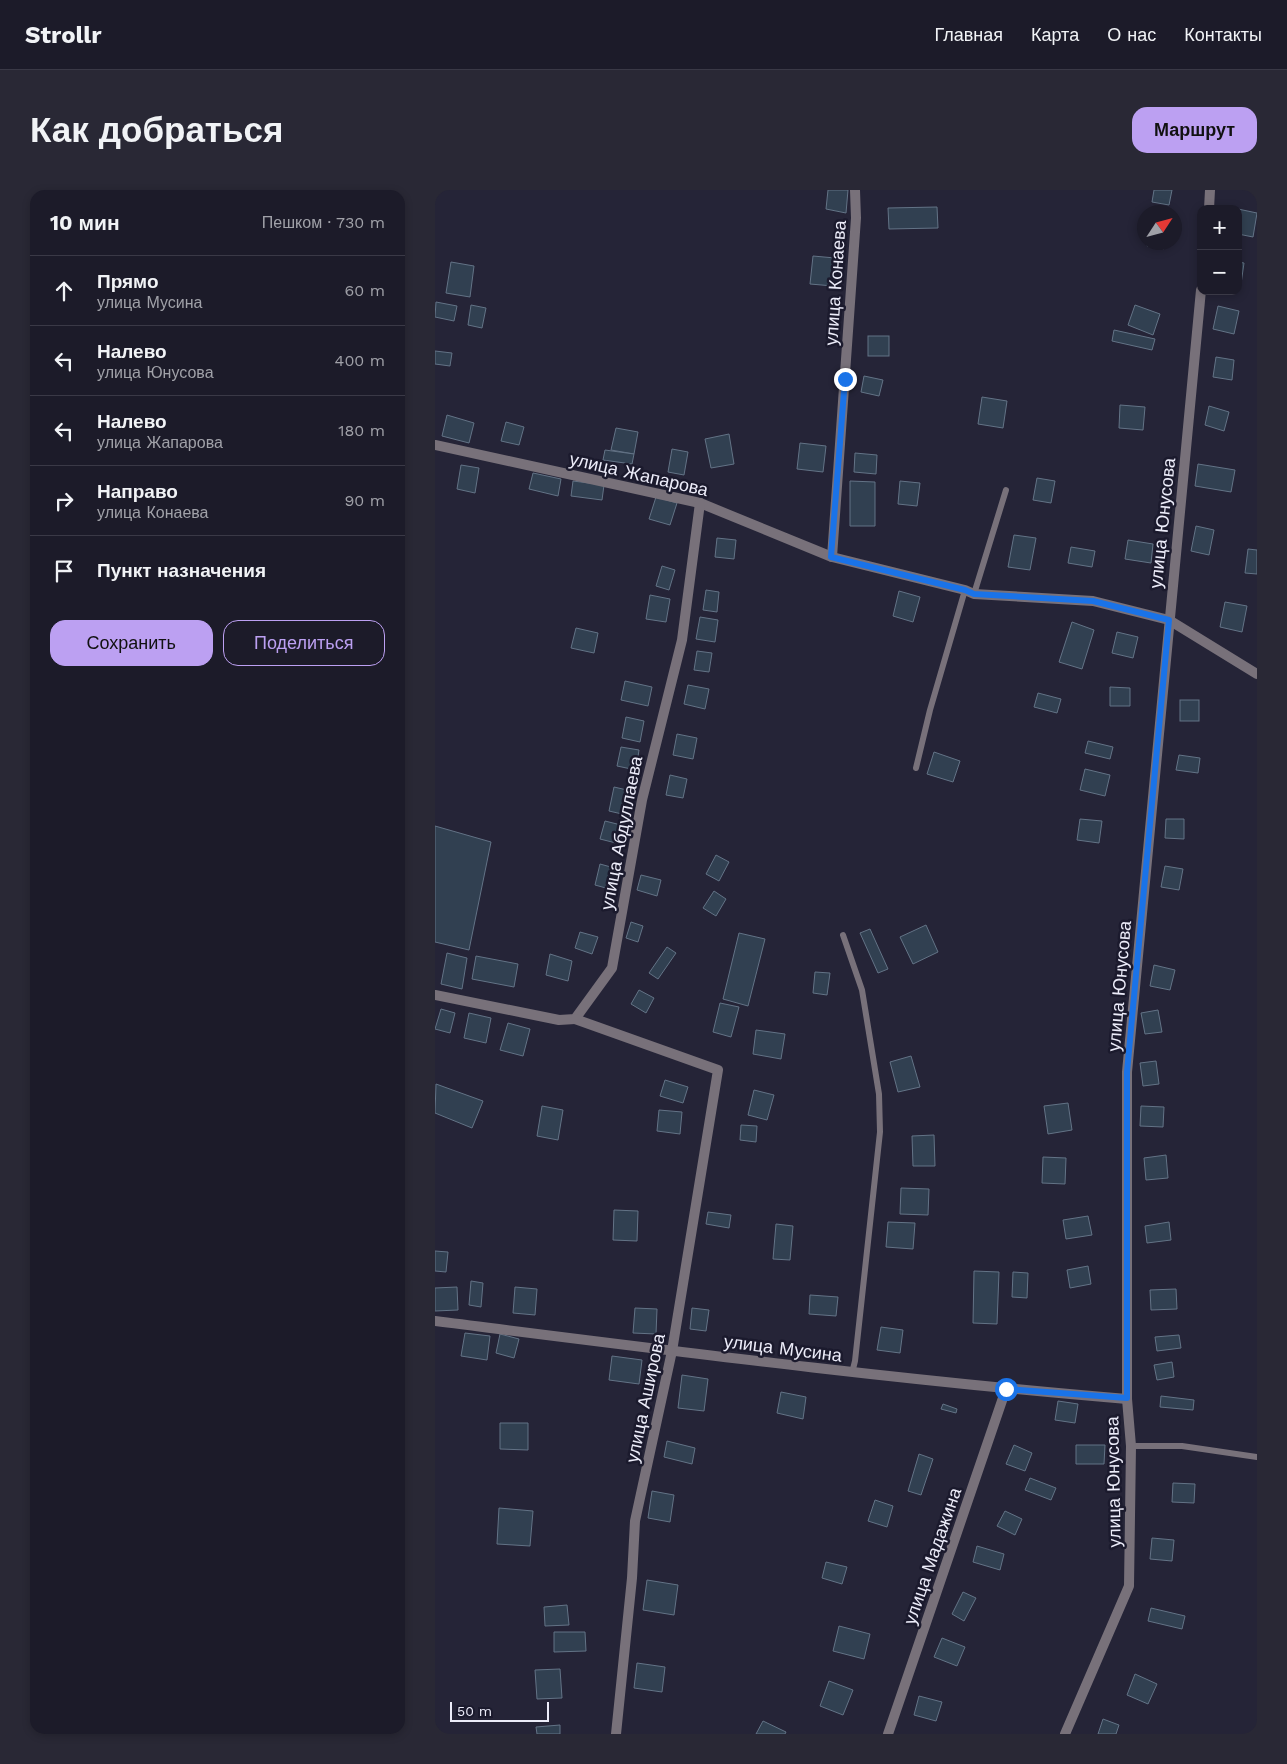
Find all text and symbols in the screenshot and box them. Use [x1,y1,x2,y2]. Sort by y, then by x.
text: Strollr [25,21,102,49]
text: Главная [934,24,1003,45]
text: Карта [1031,24,1079,45]
text: О нас [1107,24,1156,45]
text: Контакты [1184,24,1262,45]
button: Маршрут [1132,107,1257,153]
text: Как добраться [30,109,283,151]
north arrow [1137,205,1182,250]
map controls [1197,205,1242,295]
button: + [1197,205,1242,250]
text: 10 мин [50,210,120,235]
text: Пешком · 730 m [262,213,385,232]
street label: улица Конаева [820,219,850,346]
button: − [1197,250,1242,295]
text: Прямо [97,270,159,293]
icon: ahead [50,277,78,305]
text: 60 m [345,281,385,300]
text: улица Мусина [97,293,202,312]
text: Налево [97,340,167,363]
icon: left [50,347,78,375]
text: 400 m [335,351,385,370]
text: улица Юнусова [97,363,214,382]
route end [834,368,857,391]
text: Налево [97,410,167,433]
icon: left [50,417,78,445]
text: 180 m [338,421,385,440]
text: улица Жапарова [97,433,223,452]
street label: улица Жапарова [568,448,711,500]
street label: улица Юнусова [1145,456,1179,589]
text: Направо [97,480,178,503]
icon: right [50,487,78,515]
text: 90 m [344,491,385,510]
text: улица Конаева [97,503,209,522]
icon: arrive [50,557,78,585]
text: Пункт назначения [97,559,266,582]
button: Сохранить [50,620,213,666]
button: Поделиться [223,620,385,666]
street label: улица Абдуллаева [596,753,646,912]
street label: улица Юнусова [1103,919,1135,1052]
street label: улица Мусина [723,1330,844,1366]
street label: улица Аширова [621,1331,669,1465]
route start [995,1378,1018,1401]
street label: улица Юнусова [1101,1415,1125,1548]
street label: улица Мадажина [899,1484,966,1627]
scale bar [450,1699,549,1722]
text: 50 m [457,1703,492,1719]

